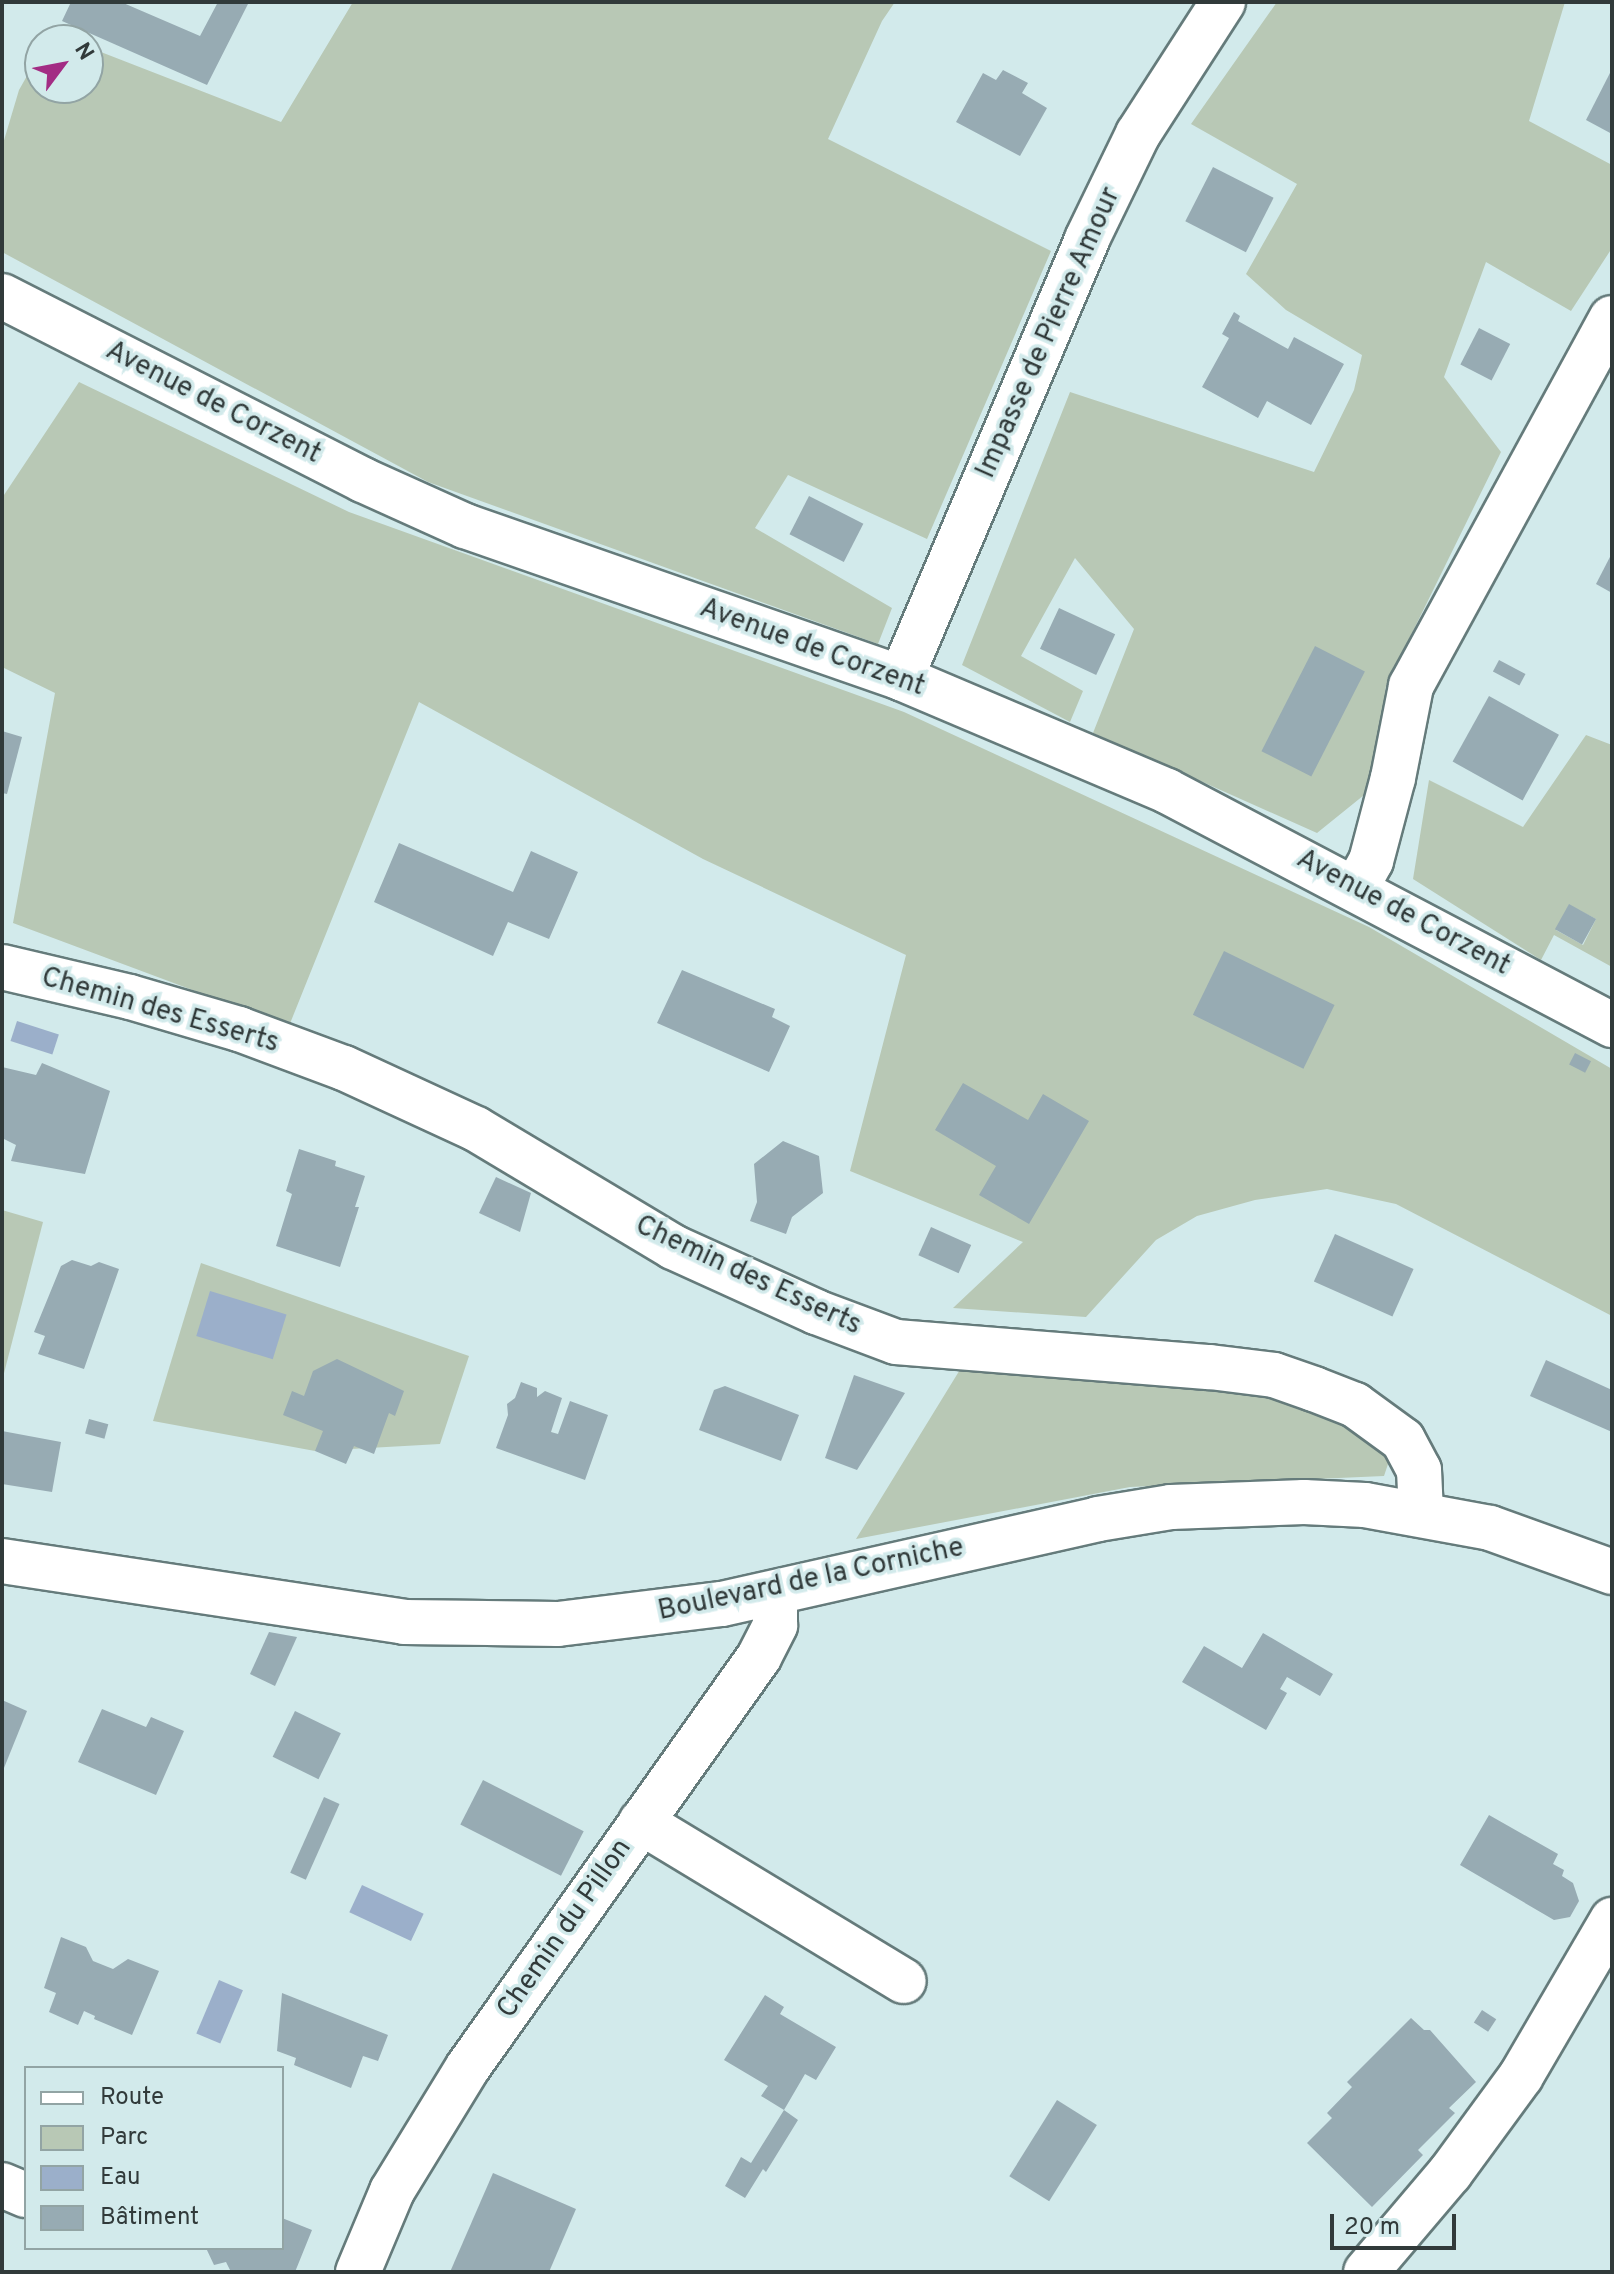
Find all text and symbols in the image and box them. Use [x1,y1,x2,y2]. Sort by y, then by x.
north arrow [24,24,104,104]
text: N [67,38,99,66]
street label: Impasse de Pierre Amour [969,182,1129,484]
street label: Avenue de Corzent [100,334,326,472]
street label: Avenue de Corzent [695,592,929,704]
street label: Avenue de Corzent [1290,843,1516,983]
street label: Chemin des Esserts [37,961,283,1061]
street label: Chemin des Esserts [630,1209,866,1343]
street label: Boulevard de la Corniche [655,1531,967,1629]
street label: Chemin du Pillon [491,1833,639,2025]
legend [24,2066,284,2250]
text: Route [100,2083,164,2113]
text: Parc [100,2123,148,2153]
text: Eau [100,2163,140,2193]
scale bar [1334,2198,1460,2248]
text: Bâtiment [100,2203,199,2233]
text: 20 m [1344,2213,1400,2243]

